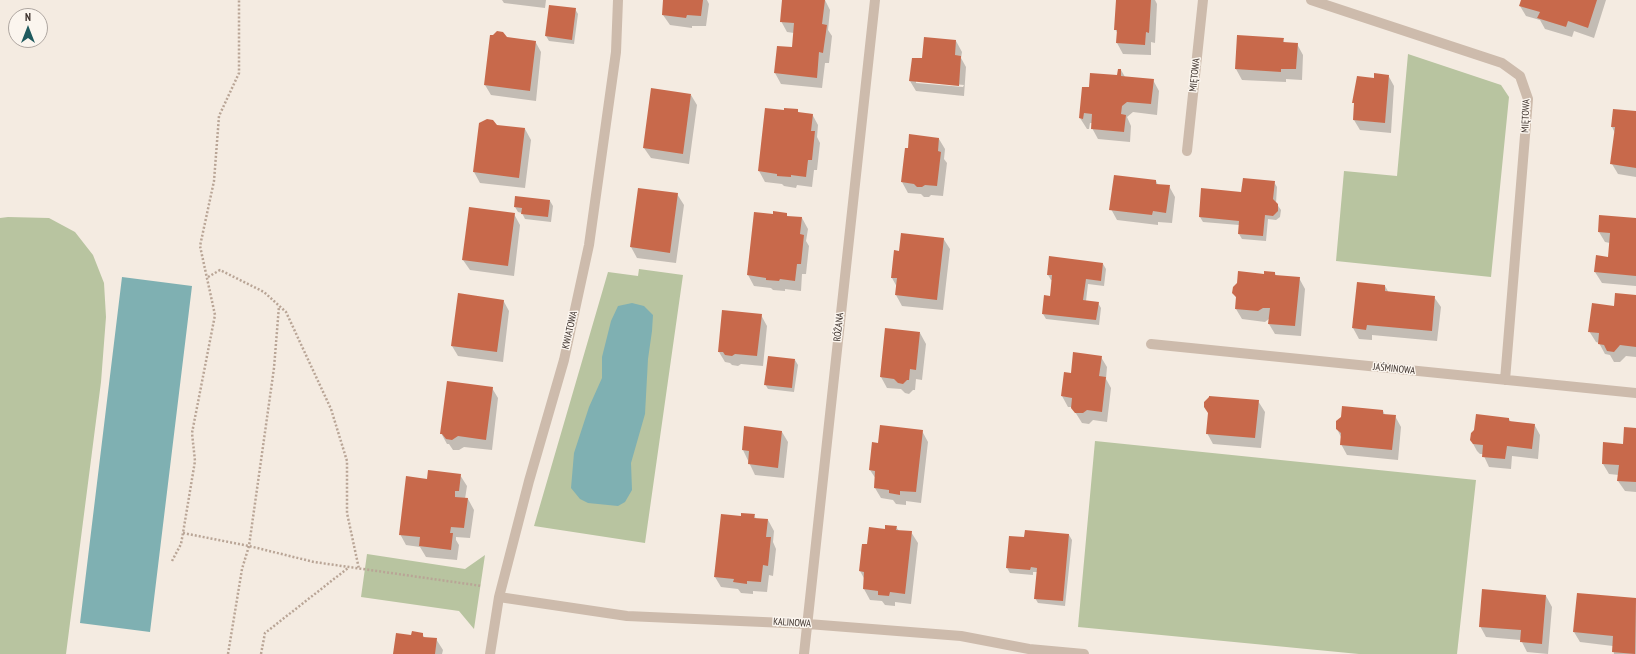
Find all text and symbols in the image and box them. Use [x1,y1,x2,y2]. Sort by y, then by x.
north arrow [8,8,48,48]
text: N [25,10,31,24]
street label: MIĘTOWA [1187,58,1203,92]
street label: MIĘTOWA [1519,99,1533,133]
street label: KWIATOWA [560,310,580,350]
street label: RÓŻANA [832,312,846,342]
street label: JAŚMINOWA [1372,361,1416,377]
street label: KALINOWA [773,616,811,630]

